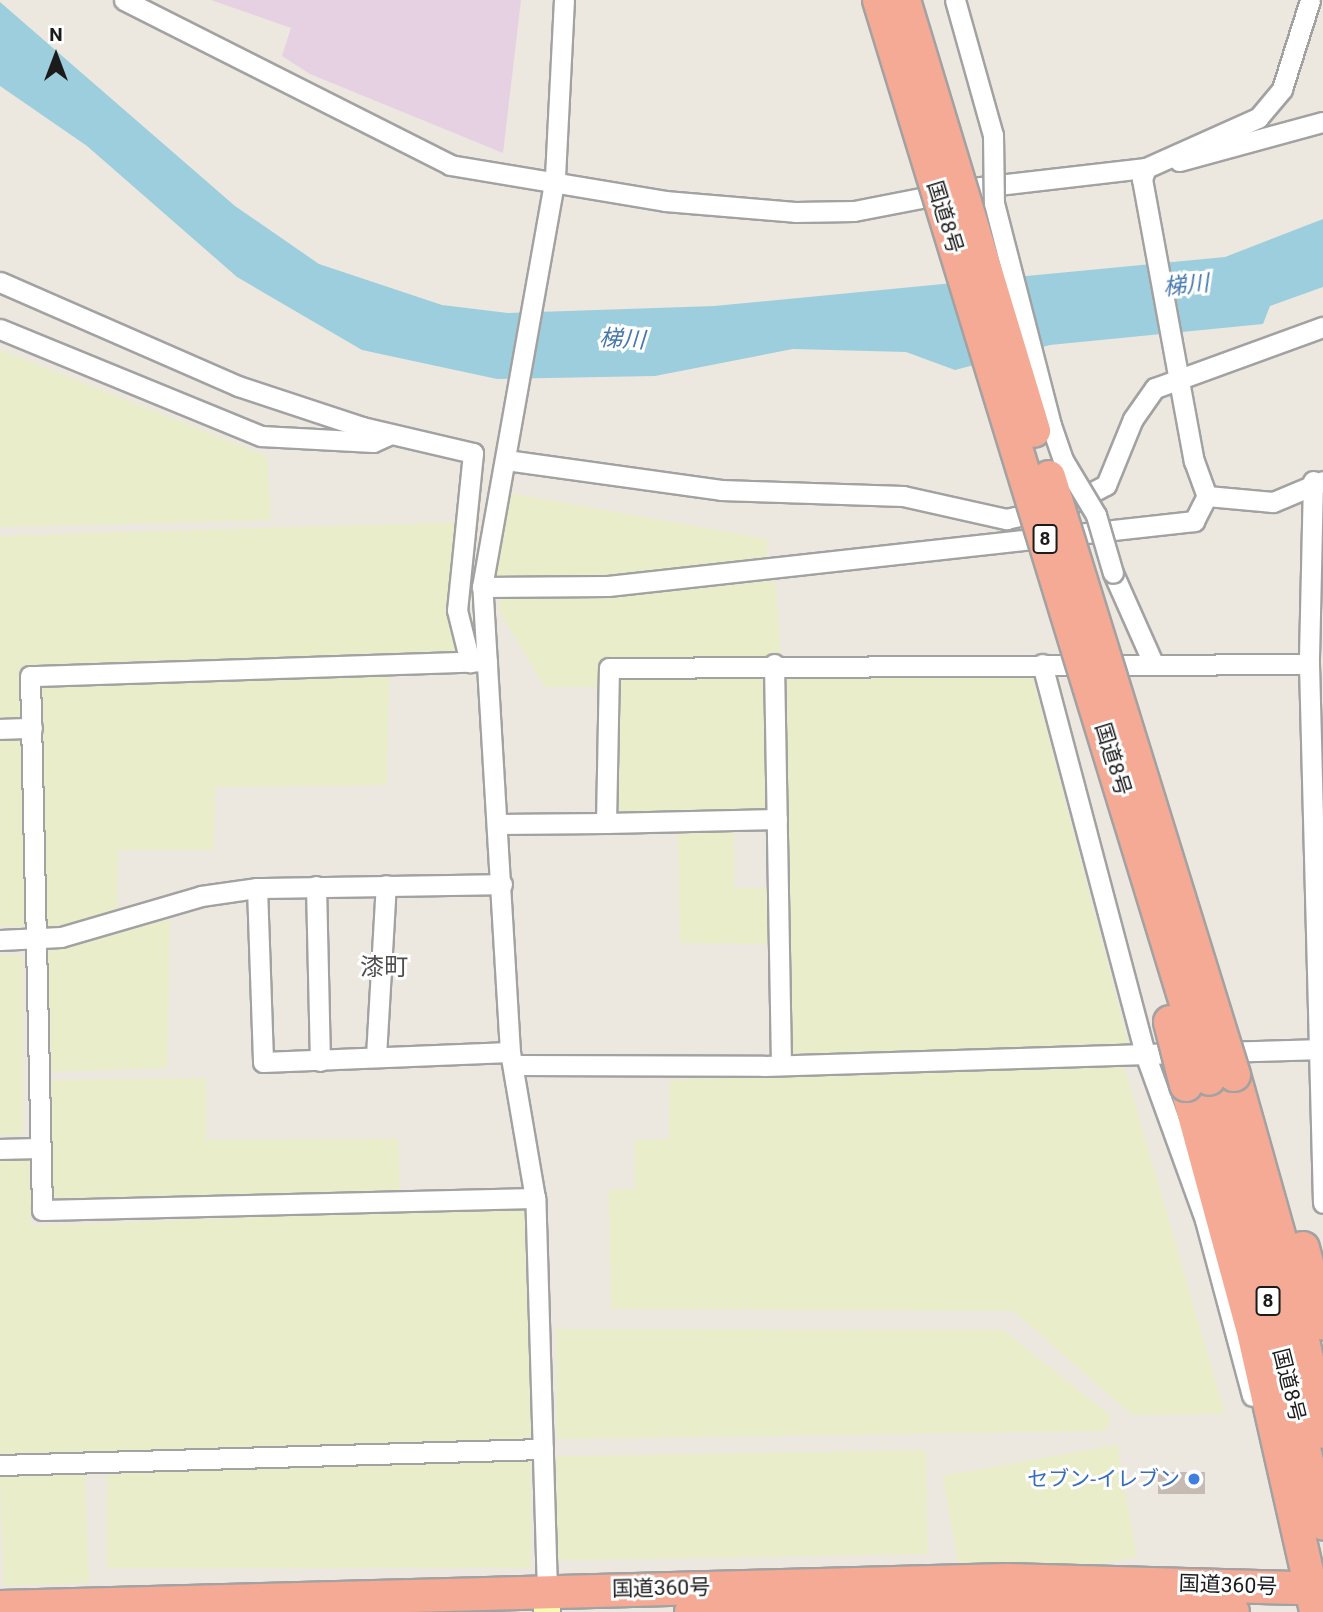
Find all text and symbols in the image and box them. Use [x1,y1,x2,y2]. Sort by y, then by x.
north arrow [21,21,91,91]
text: N [49,23,63,46]
street label: 国道8号 [922,178,968,256]
water label: 梯川 [1162,270,1210,302]
water label: 梯川 [598,325,646,355]
road number: 8 [1031,524,1059,554]
street label: 国道8号 [1090,720,1136,798]
district label: 漆町 [360,954,408,982]
road number: 8 [1254,1286,1282,1316]
street label: 国道8号 [1268,1346,1310,1424]
place label: セブン-イレブン [1027,1466,1180,1492]
marker: セブン-イレブン [1186,1471,1202,1487]
street label: 国道360号 [1178,1571,1278,1599]
street label: 国道360号 [612,1575,710,1601]

